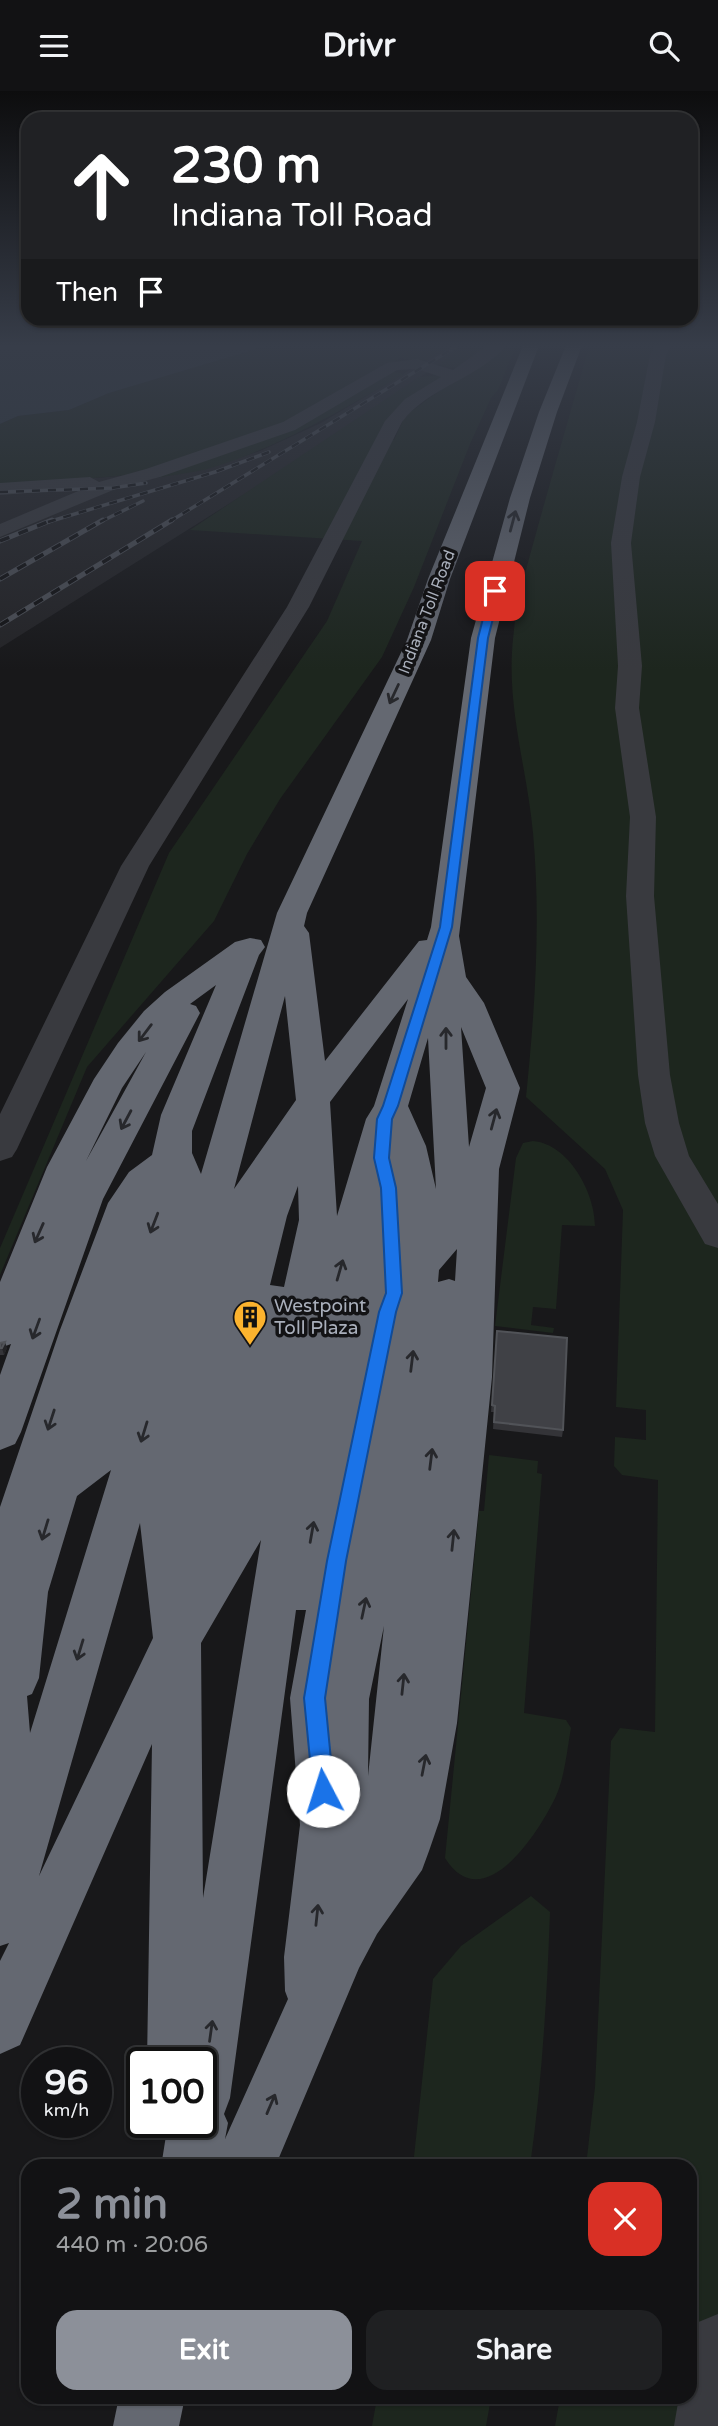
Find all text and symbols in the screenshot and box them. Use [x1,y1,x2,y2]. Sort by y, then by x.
icon: menu [35,27,73,65]
text: Drivr [322,27,396,65]
icon: search [645,27,683,65]
text: 230 m [171,137,321,196]
icon: ahead [56,140,147,231]
text: Indiana Toll Road [171,197,433,235]
icon: arrive [132,273,170,311]
text: Then [56,277,118,308]
one-way arrow [508,511,521,533]
street label: Indiana Toll Road [394,547,460,677]
pin [465,561,525,621]
icon: arrive [476,572,514,610]
one-way arrow [387,683,400,704]
one-way arrow [138,1023,153,1042]
one-way arrow [439,1026,453,1049]
one-way arrow [489,1109,502,1131]
one-way arrow [119,1110,133,1130]
one-way arrow [146,1212,159,1234]
one-way arrow [32,1222,45,1243]
one-way arrow [334,1259,347,1281]
place label: Westpoint Toll Plaza [274,1295,366,1339]
building icon: Westpoint Toll Plaza [231,1298,269,1347]
one-way arrow [28,1317,41,1339]
one-way arrow [406,1350,419,1373]
one-way arrow [43,1408,56,1430]
one-way arrow [137,1421,150,1443]
one-way arrow [425,1448,438,1470]
one-way arrow [38,1519,51,1541]
one-way arrow [306,1521,319,1544]
one-way arrow [446,1529,459,1552]
one-way arrow [358,1597,372,1620]
one-way arrow [72,1639,85,1661]
one-way arrow [396,1673,409,1696]
position arrow [286,1754,360,1828]
one-way arrow [418,1754,431,1777]
one-way arrow [311,1905,324,1927]
one-way arrow [205,2020,218,2043]
speed limit sign: 100 [126,2047,217,2138]
text: 96 [45,2062,88,2104]
one-way arrow [265,2093,278,2115]
text: km/h [44,2099,89,2121]
text: 2 min [56,2179,168,2230]
button: close [588,2182,662,2256]
text: 440 m · 20:06 [56,2231,208,2259]
button: Exit [56,2310,352,2390]
button: Share [366,2310,662,2390]

